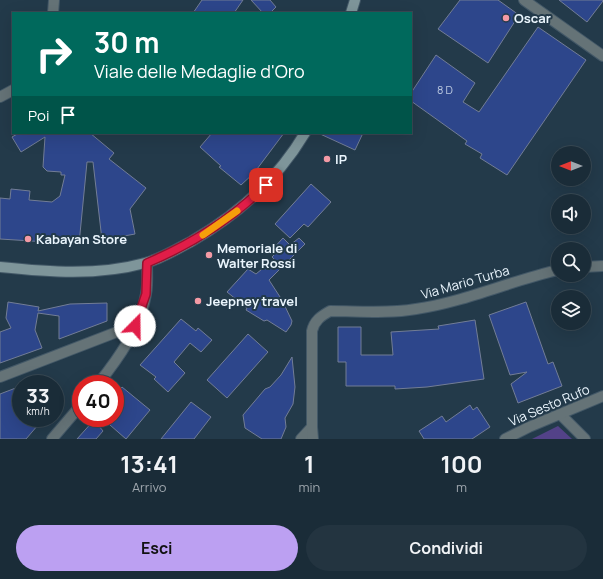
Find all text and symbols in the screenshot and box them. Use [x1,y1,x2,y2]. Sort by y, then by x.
place label: Oscar [514,9,551,27]
marker: Oscar [501,13,511,23]
text: 30 m [94,23,159,61]
icon: right [28,28,80,80]
text: Viale delle Medaglie d'Oro [94,59,305,83]
house number: 8 D [437,82,453,97]
icon: arrive [57,104,79,126]
text: Poi [28,105,49,126]
north arrow [551,146,591,186]
map controls [551,146,591,330]
place label: IP [335,150,347,168]
marker: IP [322,154,332,164]
pin [249,168,283,202]
icon: arrive [255,174,277,196]
button: sound [551,194,591,234]
place label: Kabayan Store [36,230,127,248]
marker: Kabayan Store [23,234,33,244]
place label: Memoriale di Walter Rossi [217,239,297,272]
button: search [551,242,591,282]
marker: Memoriale di Walter Rossi [204,250,214,260]
street label: Via Mario Turba [419,261,511,303]
button: layers [551,290,591,330]
place label: Jeepney travel [206,292,298,310]
marker: Jeepney travel [193,296,203,306]
position arrow [114,305,156,347]
speed limit sign: 40 [72,375,124,427]
street label: Via Sesto Rufo [506,380,592,430]
text: 33 [26,382,50,409]
text: km/h [26,404,50,418]
text: 13:41 [120,447,178,480]
text: 1 [304,447,315,480]
text: 100 [441,447,483,480]
text: Arrivo [132,478,167,496]
text: min [298,478,320,496]
text: m [456,478,467,496]
button: Esci [16,525,298,571]
button: Condividi [306,525,587,571]

